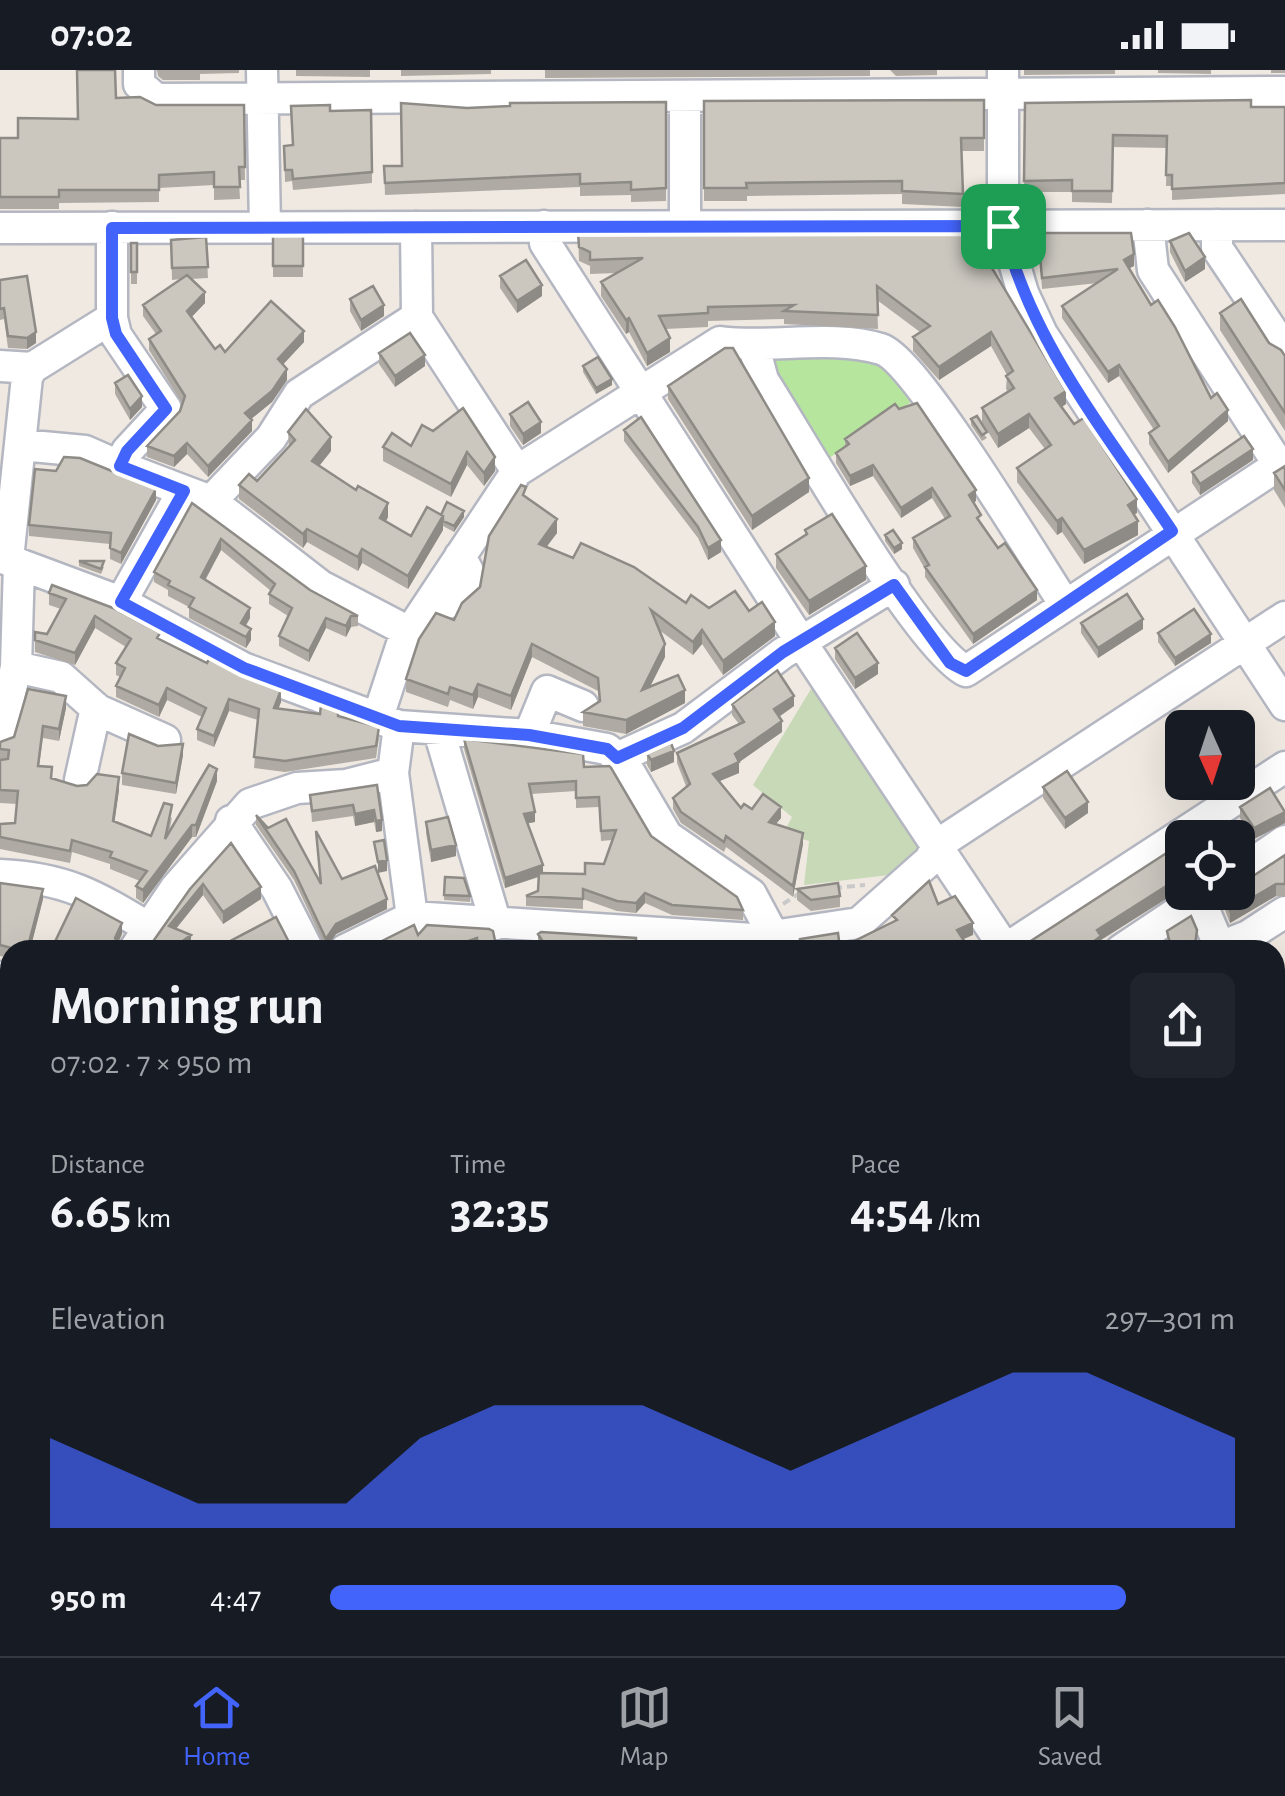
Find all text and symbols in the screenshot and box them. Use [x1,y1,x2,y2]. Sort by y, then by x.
text: 07:02 [50,16,133,54]
pin [961,184,1046,269]
icon: arrive [976,199,1031,254]
north arrow [1165,710,1255,800]
map controls [1165,710,1255,910]
button: locate [1165,820,1255,910]
button: share [1130,973,1235,1078]
text: Morning run [50,979,324,1034]
text: 07:02 · 7 × 950 m [50,1047,252,1079]
text: Distance [50,1151,145,1179]
text: Time [450,1151,506,1179]
text: Pace [850,1151,900,1179]
text: 6.65 [50,1187,131,1237]
text: 32:35 [450,1187,550,1237]
text: 4:54 [850,1187,933,1237]
text: km [131,1205,171,1233]
text: /km [933,1205,981,1233]
text: Elevation [50,1303,166,1335]
text: 297–301 m [1105,1303,1235,1335]
text: 950 m [50,1582,127,1614]
text: 4:47 [210,1582,261,1614]
tab: Home [183,1680,250,1774]
tab: Map [617,1680,672,1774]
tab: Saved [1038,1680,1102,1774]

